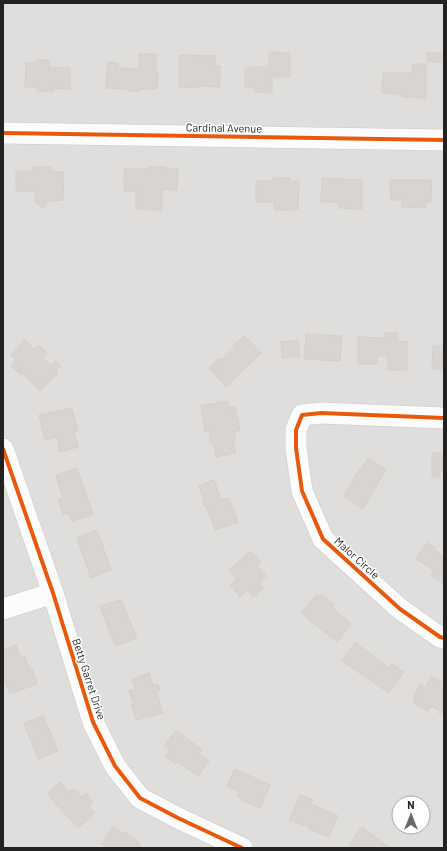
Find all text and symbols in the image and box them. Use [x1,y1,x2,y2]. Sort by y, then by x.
street label: Cardinal Avenue [186,120,262,135]
street label: Malor Circle [332,534,383,581]
street label: Betty Garret Drive [70,637,109,721]
north arrow [391,795,431,835]
text: N [407,798,415,811]

